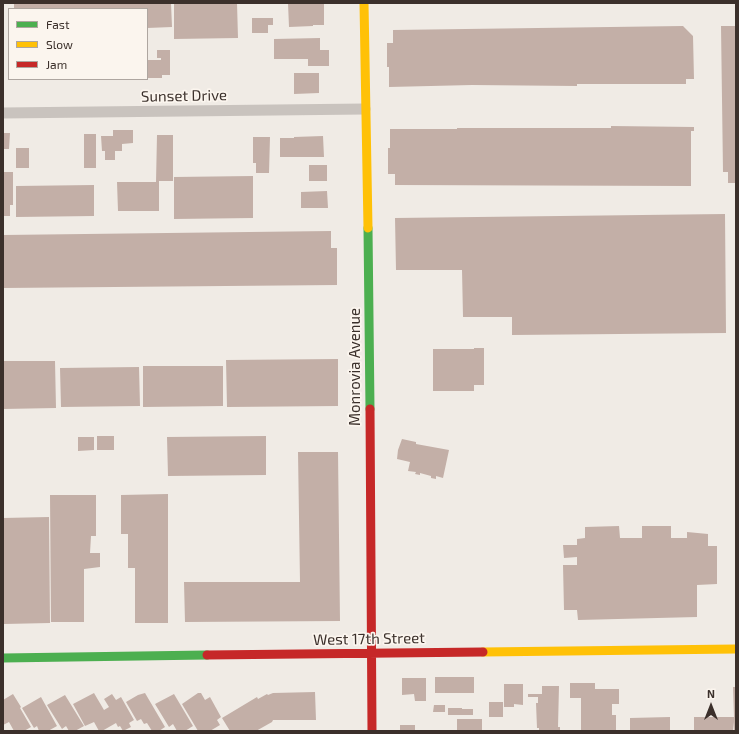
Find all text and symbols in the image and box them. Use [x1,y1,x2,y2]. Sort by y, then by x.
legend [8,8,148,80]
text: Fast [46,17,69,31]
text: Slow [46,37,73,51]
text: Jam [46,57,67,71]
street label: Sunset Drive [141,86,227,106]
street label: Monrovia Avenue [346,308,364,426]
street label: West 17th Street [313,629,425,649]
north arrow [691,686,731,726]
text: N [707,687,715,700]

